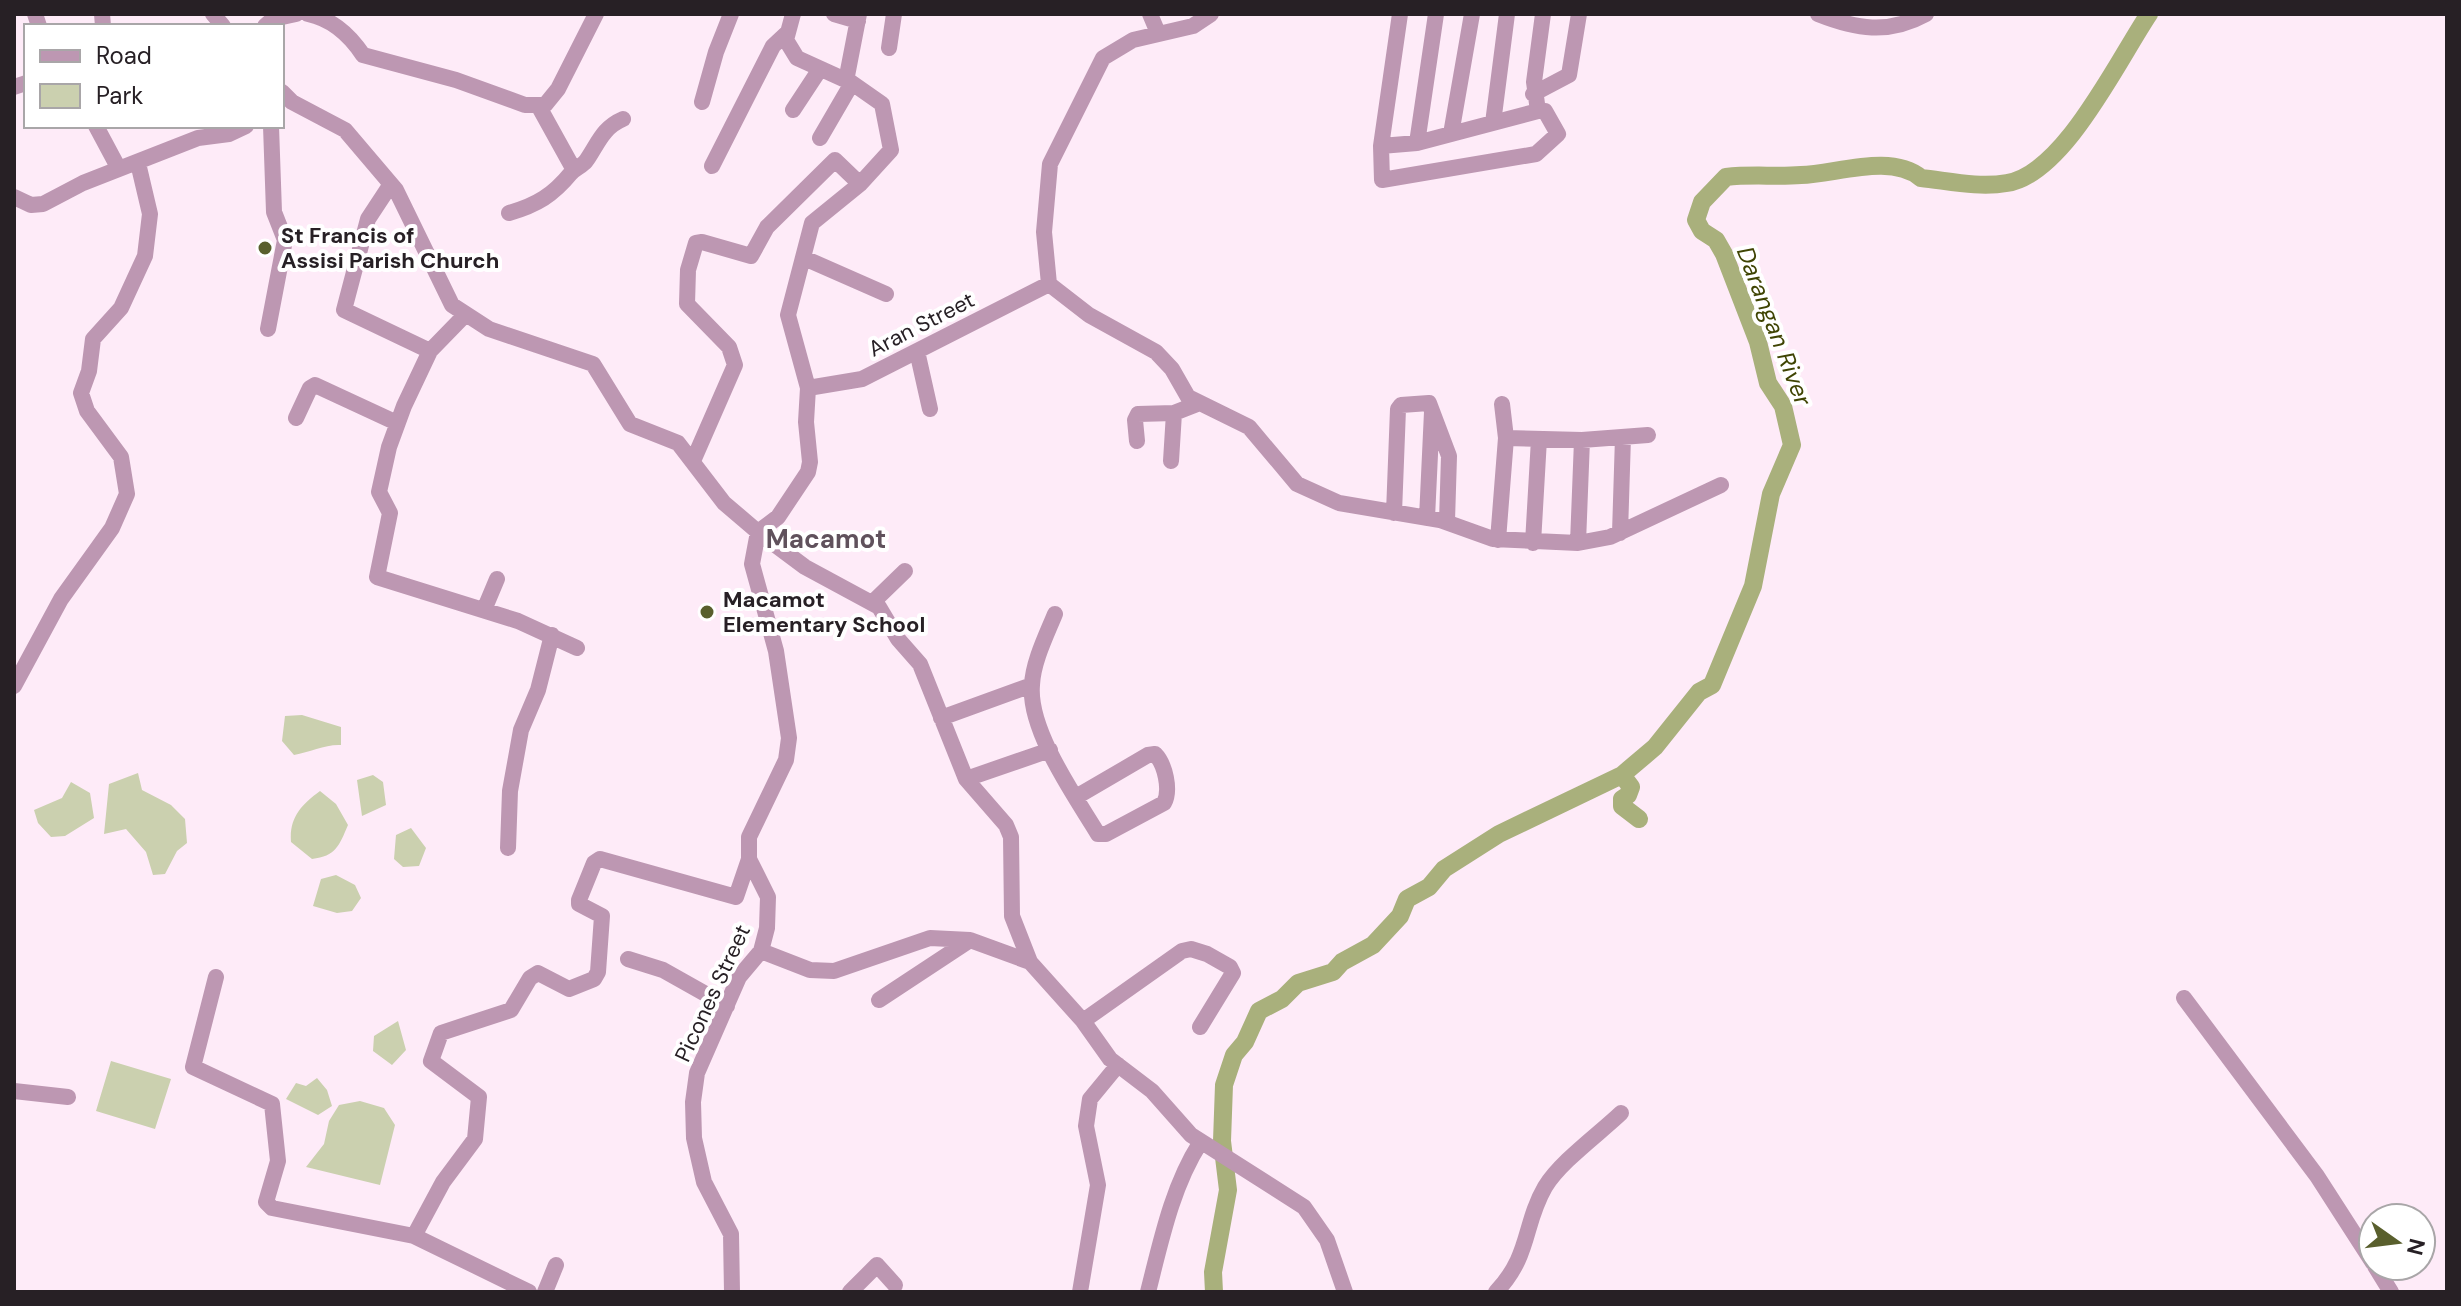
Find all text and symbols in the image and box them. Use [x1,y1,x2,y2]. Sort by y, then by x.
legend [24,24,284,128]
text: Road [96,40,152,71]
text: Park [96,80,143,111]
place label: St Francis of Assisi Parish Church [281,221,499,275]
marker: St Francis of Assisi Parish Church [256,239,274,257]
water label: Darangan River [1730,242,1819,411]
street label: Aran Street [863,285,979,364]
district label: Macamot [766,522,886,556]
place label: Macamot Elementary School [723,585,925,639]
marker: Macamot Elementary School [698,603,716,621]
street label: Picones Street [668,920,757,1066]
north arrow [2357,1202,2437,1282]
text: N [2400,1235,2432,1258]

